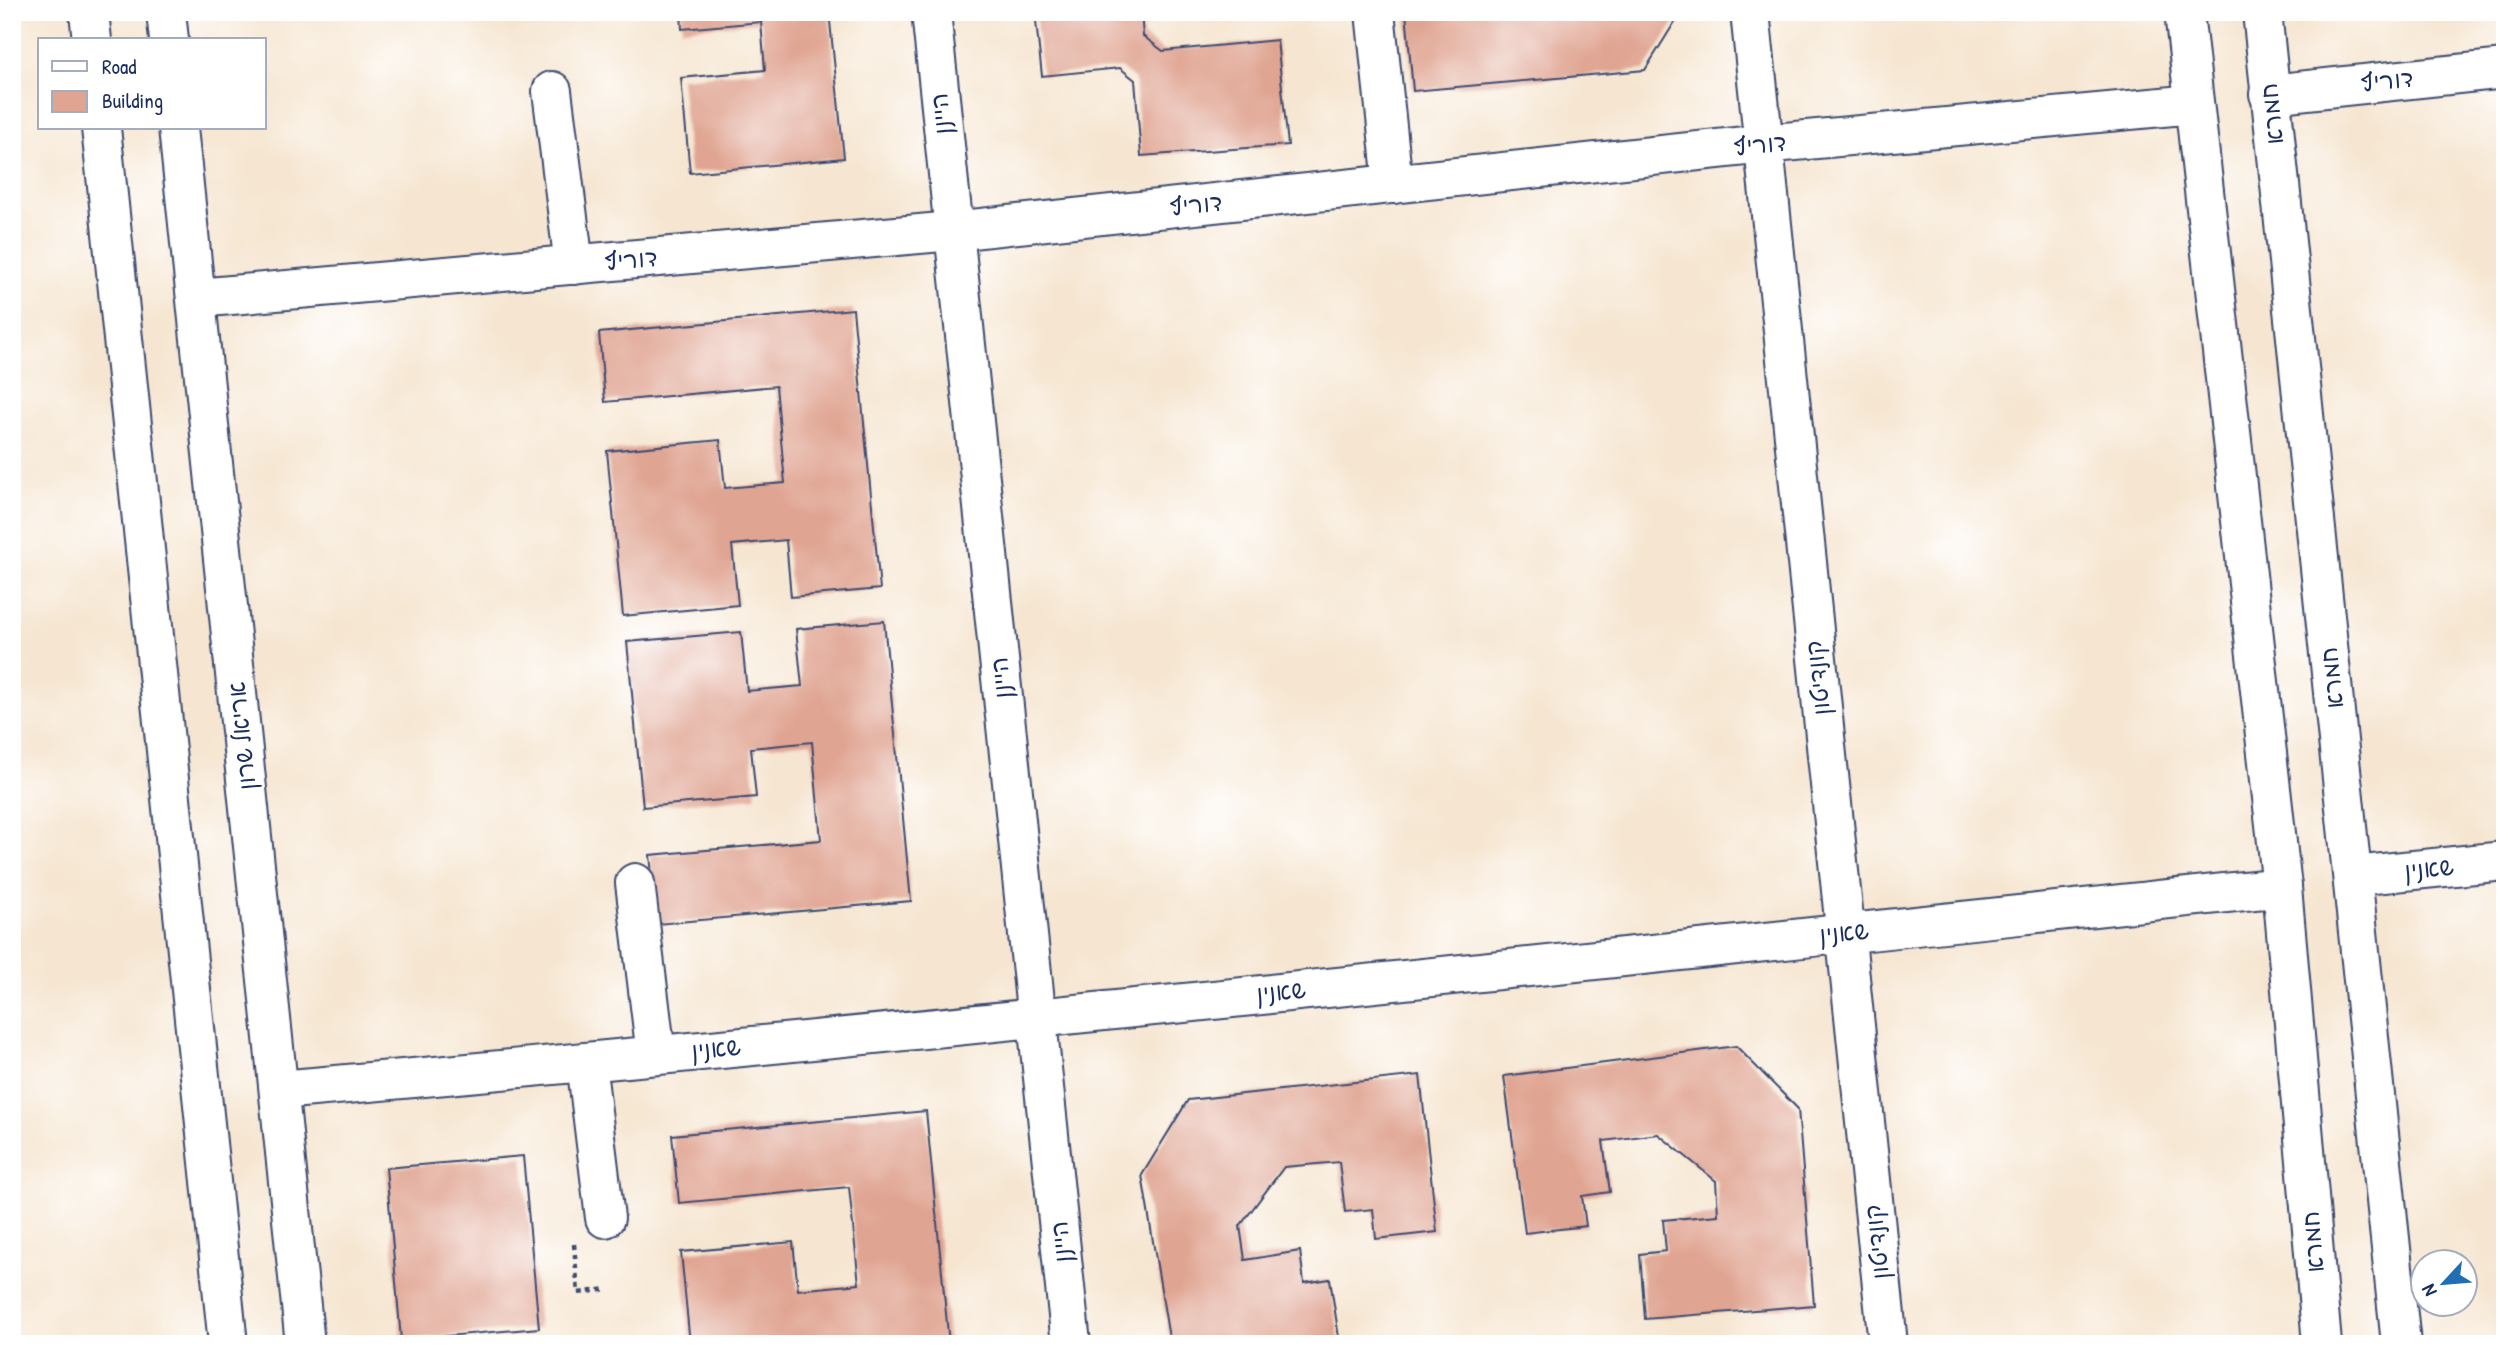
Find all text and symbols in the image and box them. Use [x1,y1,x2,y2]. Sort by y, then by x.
legend [38,38,266,130]
text: Road [102,52,136,81]
street label: דוריף [2359,61,2415,99]
street label: חמרא [2252,82,2290,146]
text: Building [102,86,163,115]
street label: היינן [922,92,958,137]
street label: דוריף [1732,125,1788,163]
street label: דוריף [1168,185,1224,223]
street label: דוריף [603,241,659,277]
street label: קונדיטון [1797,639,1837,717]
street label: חמרא [2312,646,2350,710]
street label: היינן [982,656,1018,701]
street label: אריאל שרון [219,680,263,792]
street label: שאנין [2402,849,2456,887]
street label: שאנין [1817,913,1871,951]
street label: שאנין [1254,972,1308,1010]
street label: שאנין [689,1029,743,1067]
street label: קונדיטון [1856,1203,1896,1281]
street label: חמרא [2293,1210,2331,1274]
street label: היינן [1042,1220,1078,1265]
north arrow [2408,1248,2478,1318]
text: N [2415,1280,2443,1301]

